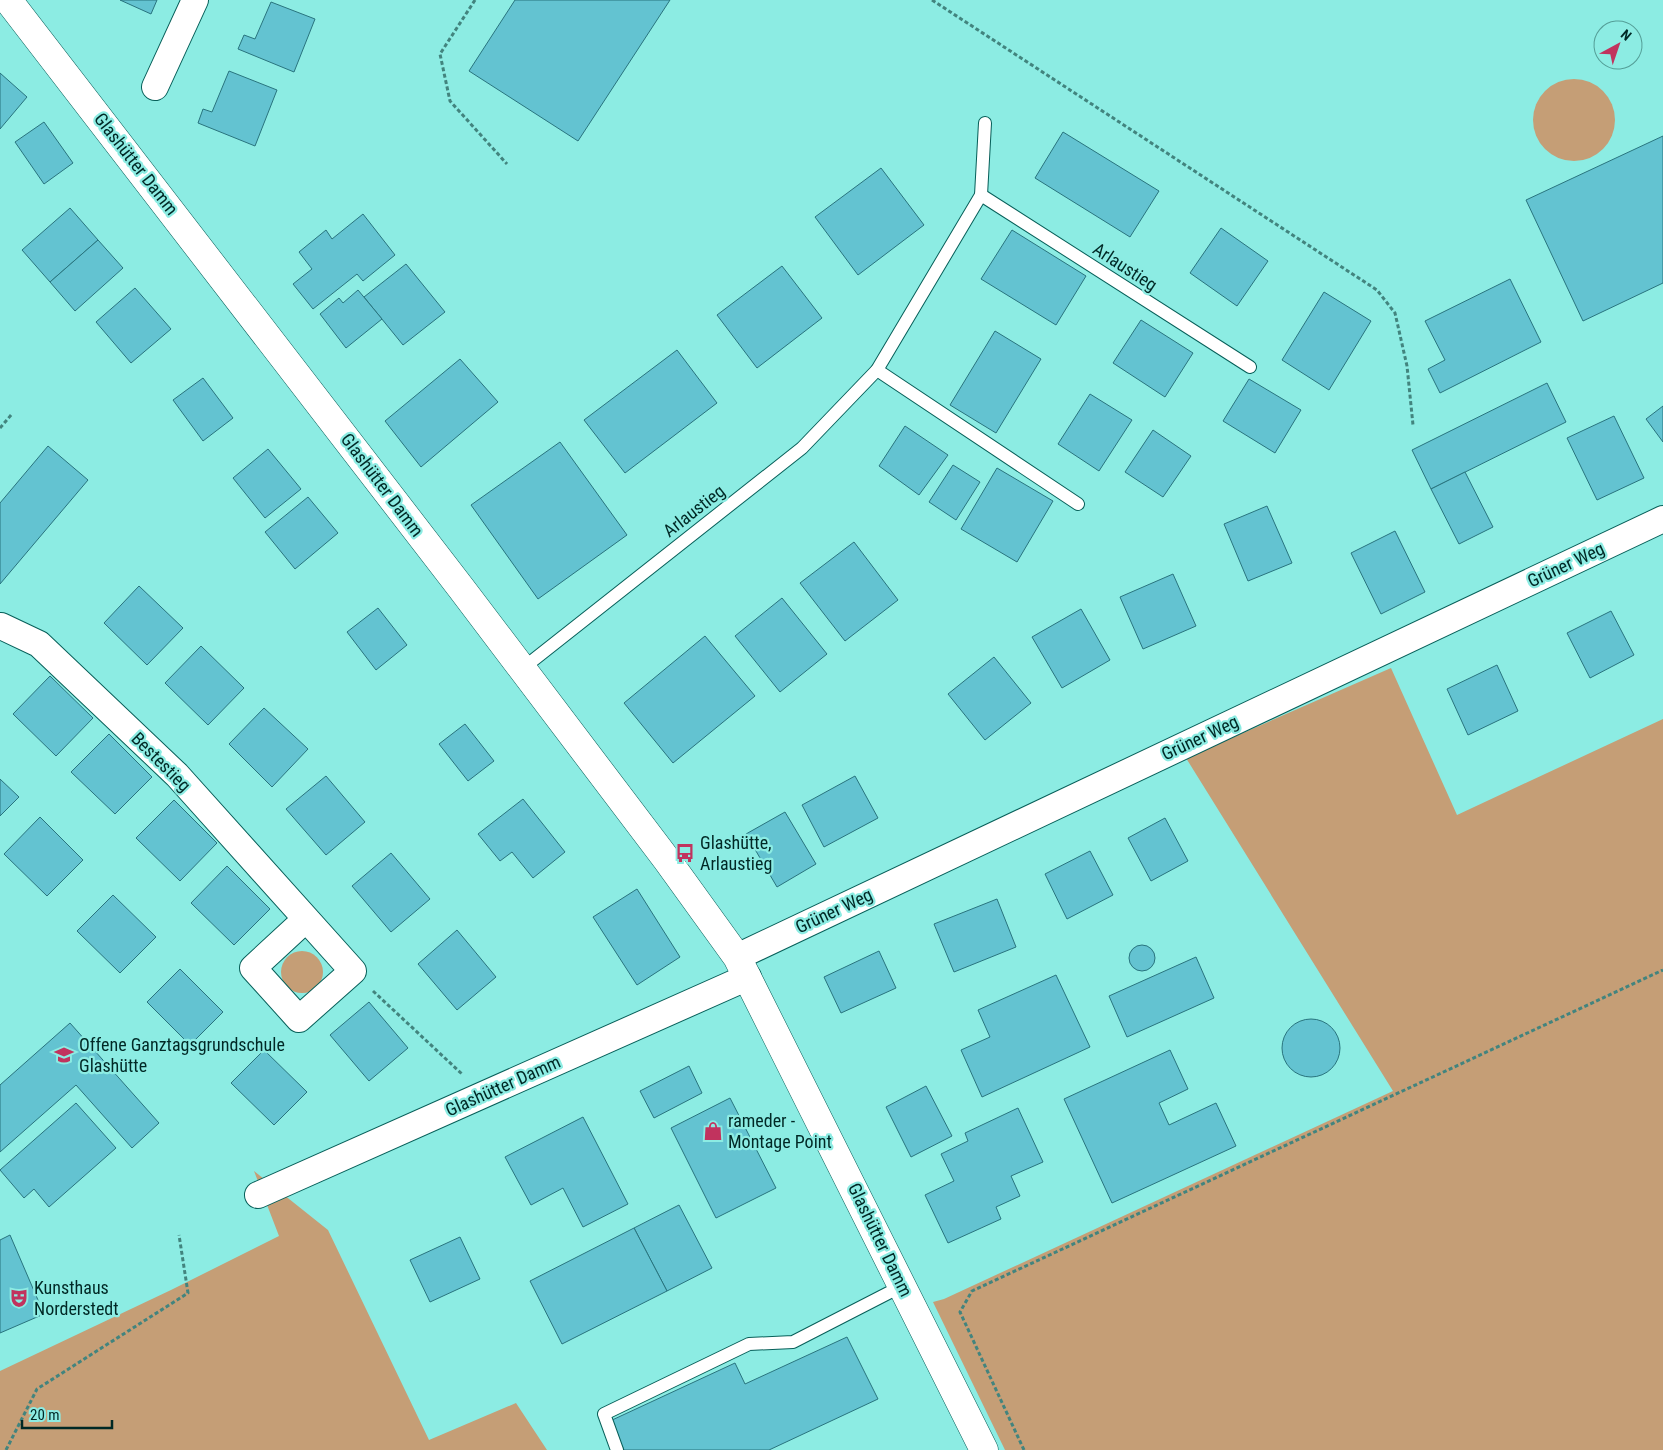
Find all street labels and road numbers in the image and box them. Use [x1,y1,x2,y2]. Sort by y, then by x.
street label: Glashütter Damm [90,108,183,219]
street label: Arlaustieg [1089,238,1161,295]
street label: Glashütter Damm [337,429,428,540]
street label: Arlaustieg [659,480,729,541]
street label: Grüner Weg [1524,538,1608,591]
street label: Grüner Weg [1158,711,1242,764]
street label: Bestestieg [127,728,195,796]
street label: Grüner Weg [792,884,876,937]
street label: Glashütter Damm [442,1051,564,1120]
street label: Glashütter Damm [844,1180,917,1300]

